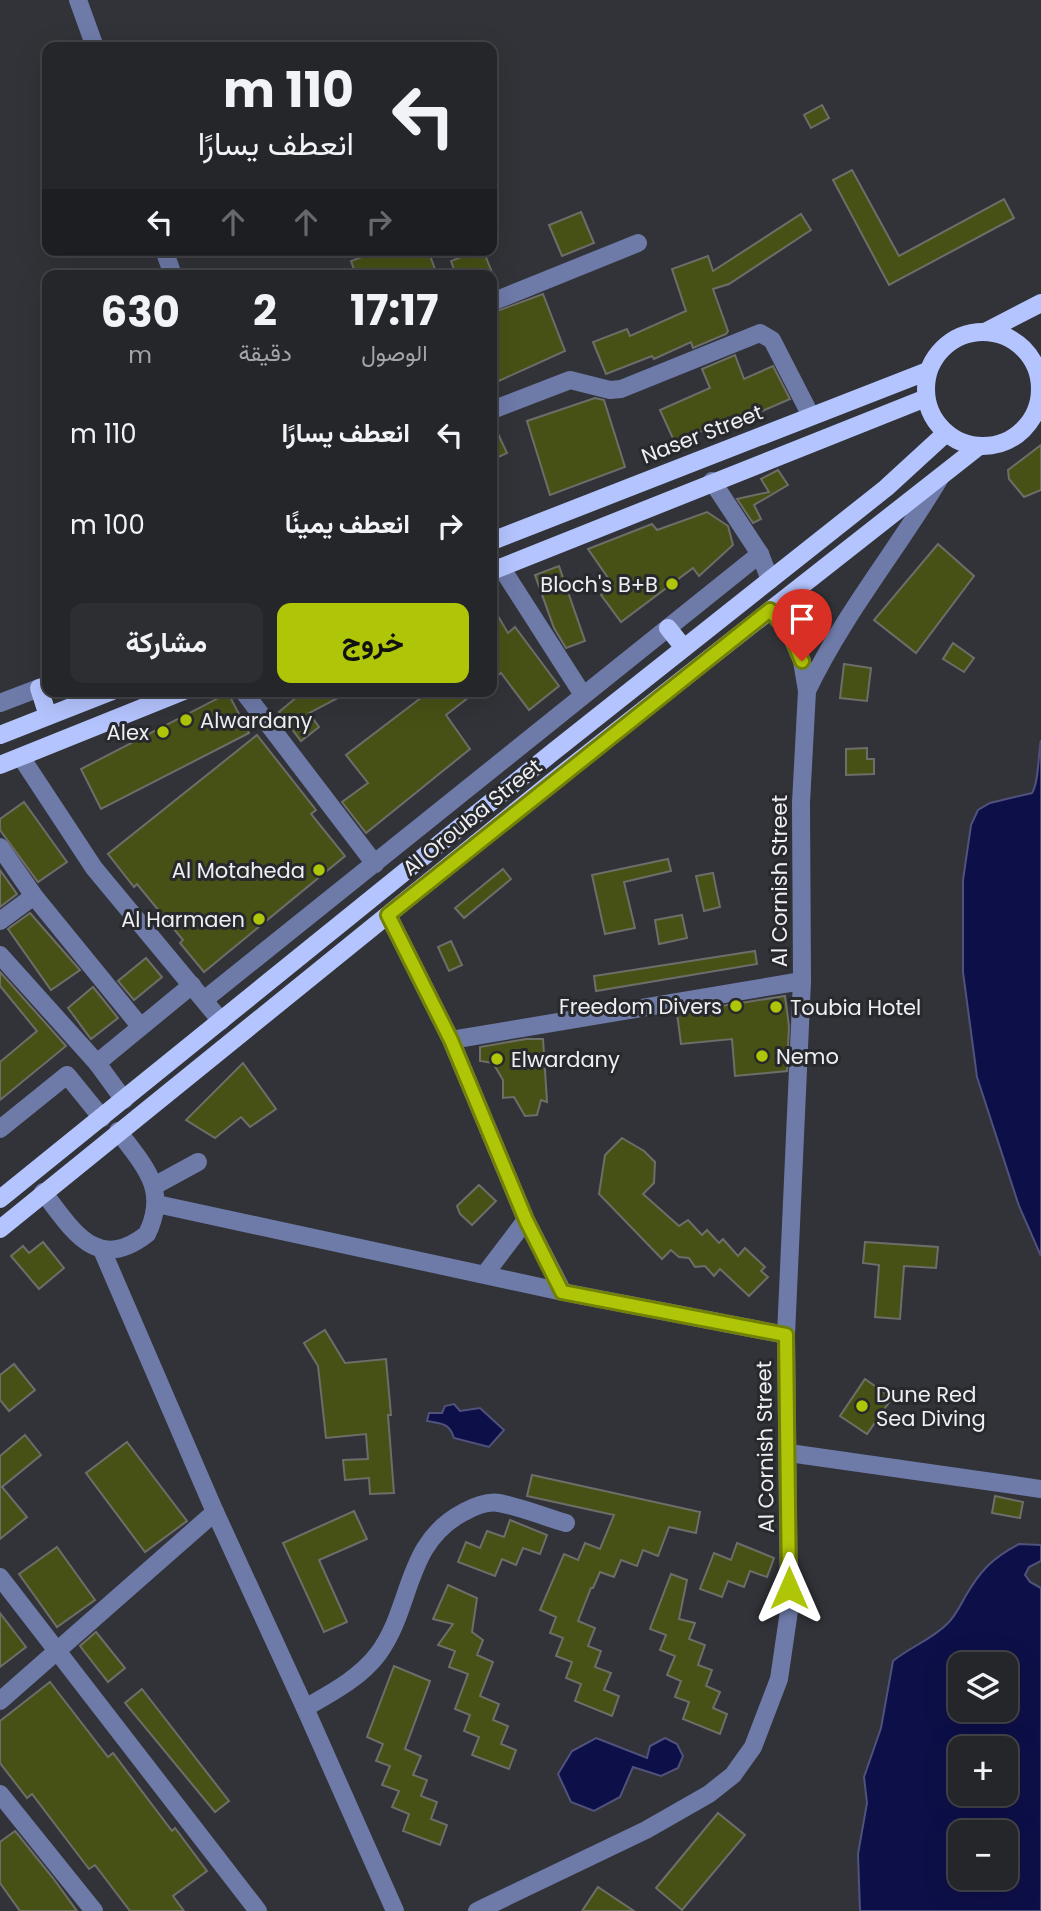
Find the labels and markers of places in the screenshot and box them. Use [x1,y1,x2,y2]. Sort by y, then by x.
place label: Bloch's B+B [540,570,658,599]
marker: Bloch's B+B [664,576,680,592]
pin [772,589,832,661]
place label: Alwardany [200,706,312,735]
marker: Alwardany [178,712,194,728]
place label: Alex [107,718,149,747]
marker: Alex [155,724,171,740]
place label: Al Motaheda [172,856,305,885]
marker: Al Motaheda [311,862,327,878]
place label: Al Harmaen [121,905,245,934]
marker: Al Harmaen [251,911,267,927]
place label: Freedom Divers [559,992,722,1021]
place label: Toubia Hotel [790,993,921,1022]
marker: Freedom Divers [728,998,744,1014]
marker: Toubia Hotel [768,999,784,1015]
place label: Nemo [776,1042,839,1071]
place label: Elwardany [511,1045,620,1074]
marker: Nemo [754,1048,770,1064]
marker: Elwardany [489,1051,505,1067]
place label: Dune Red Sea Diving [876,1380,986,1433]
marker: Dune Red Sea Diving [854,1398,870,1414]

